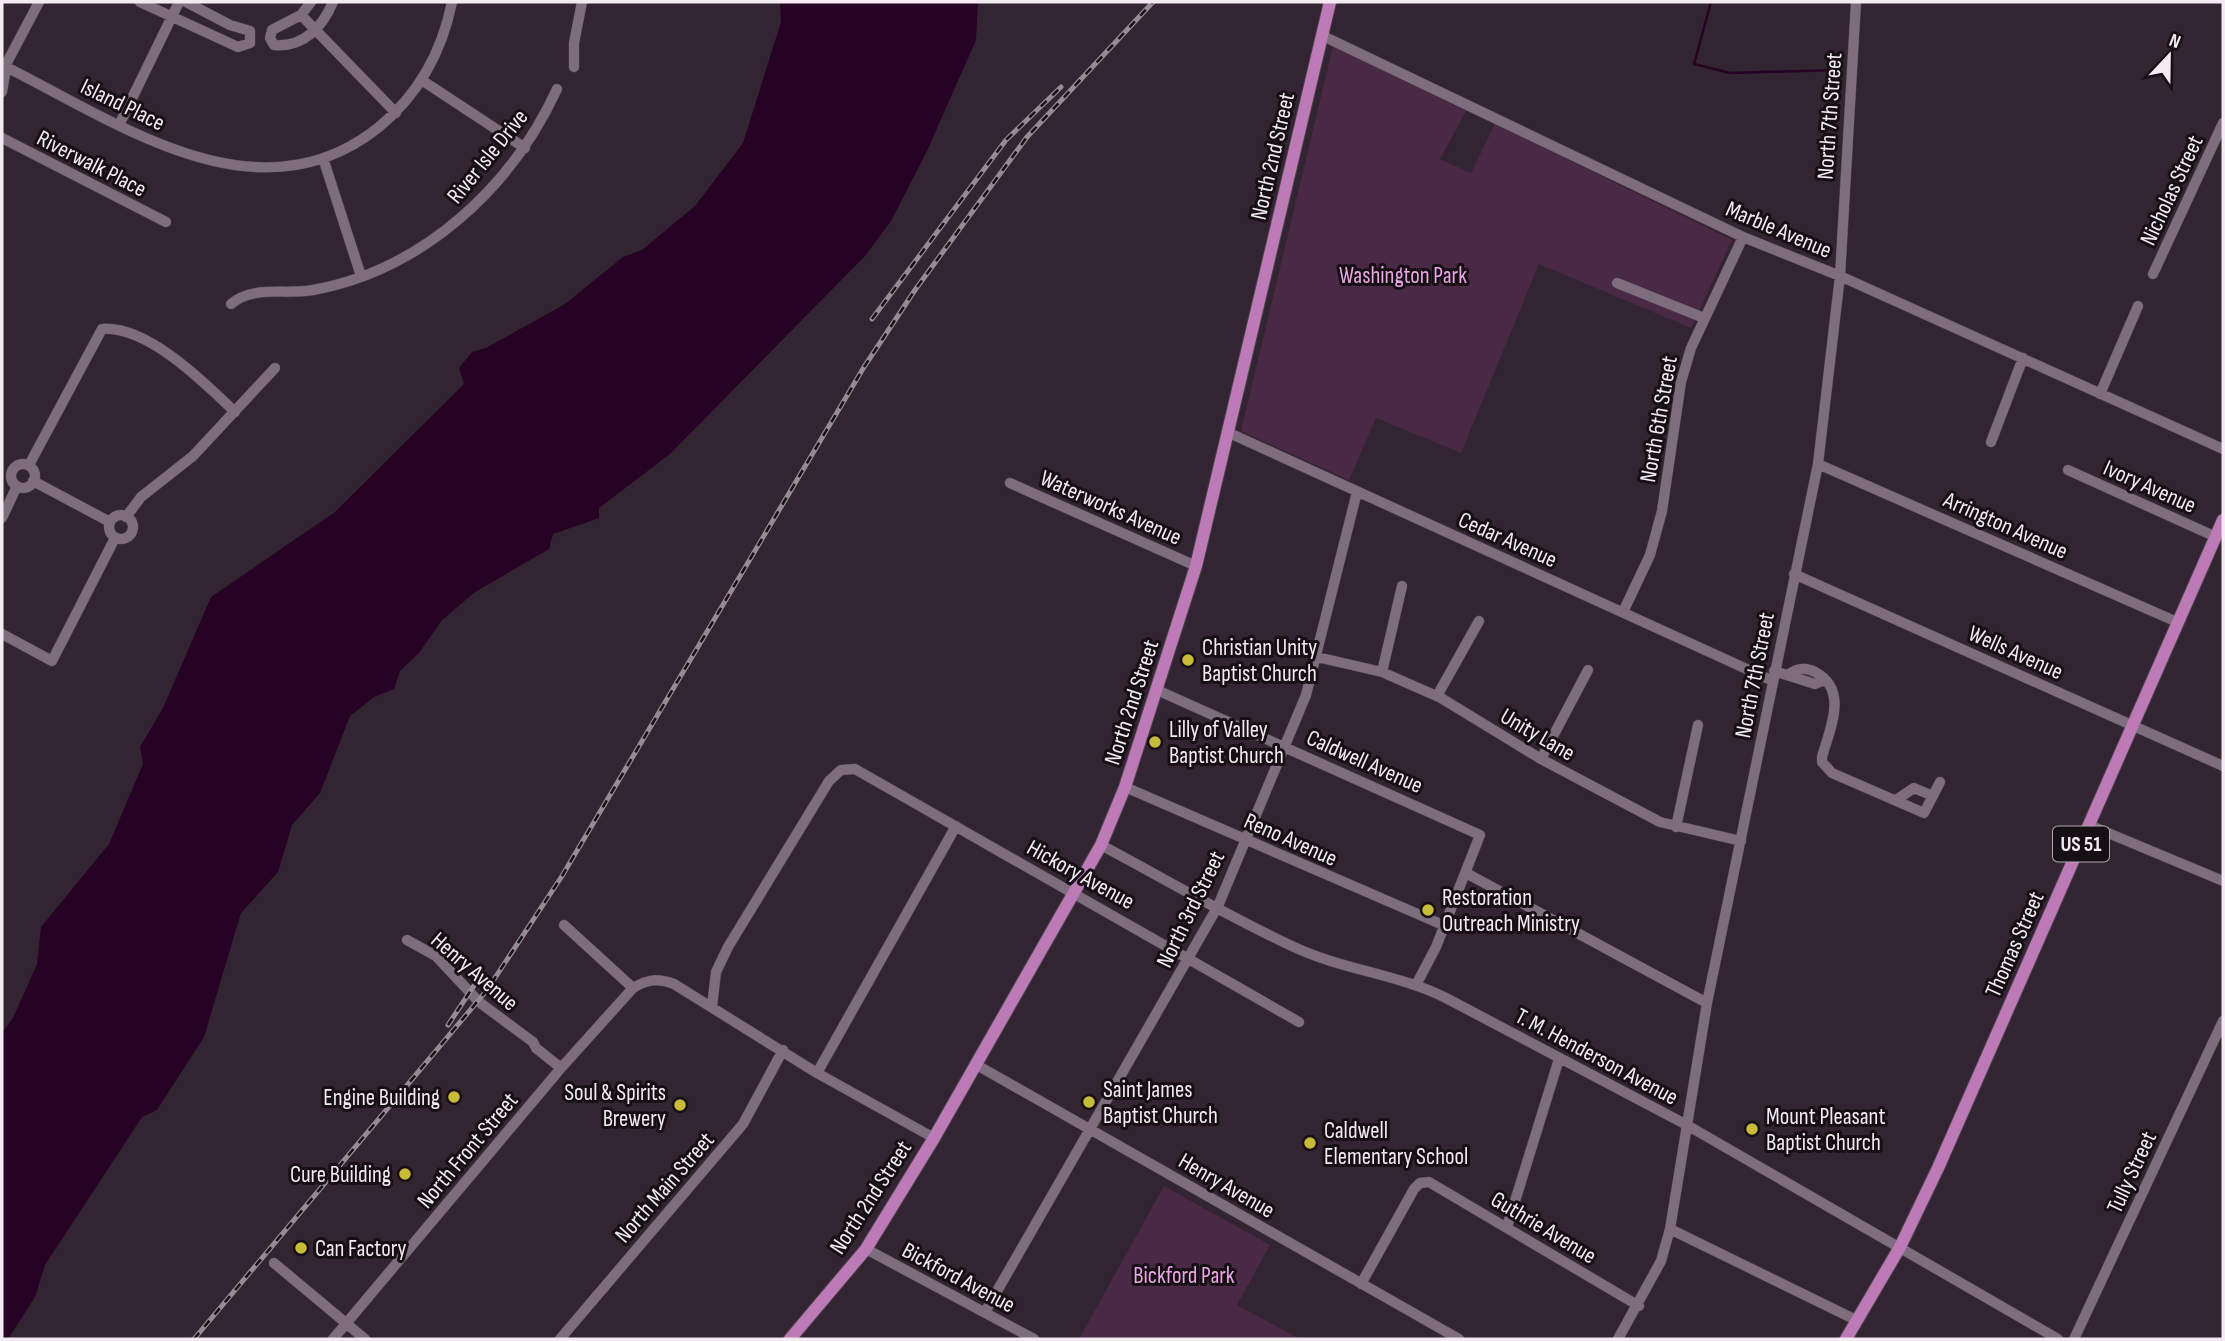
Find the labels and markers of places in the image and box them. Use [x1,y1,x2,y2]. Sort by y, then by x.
place label: Christian Unity Baptist Church [1202,634,1317,688]
marker: Christian Unity Baptist Church [1180,652,1196,668]
place label: Lilly of Valley Baptist Church [1169,716,1284,770]
marker: Lilly of Valley Baptist Church [1147,734,1163,750]
place label: Restoration Outreach Ministry [1442,884,1580,938]
marker: Restoration Outreach Ministry [1420,902,1436,918]
place label: Saint James Baptist Church [1103,1076,1218,1130]
place label: Soul & Spirits Brewery [564,1079,666,1133]
place label: Engine Building [323,1084,440,1112]
marker: Engine Building [446,1089,462,1105]
marker: Saint James Baptist Church [1081,1094,1097,1110]
marker: Soul & Spirits Brewery [672,1097,688,1113]
place label: Mount Pleasant Baptist Church [1766,1103,1886,1157]
place label: Caldwell Elementary School [1324,1117,1468,1171]
marker: Mount Pleasant Baptist Church [1744,1121,1760,1137]
marker: Caldwell Elementary School [1302,1135,1318,1151]
place label: Cure Building [290,1161,391,1189]
marker: Cure Building [397,1166,413,1182]
place label: Can Factory [315,1235,407,1263]
marker: Can Factory [293,1240,309,1256]

